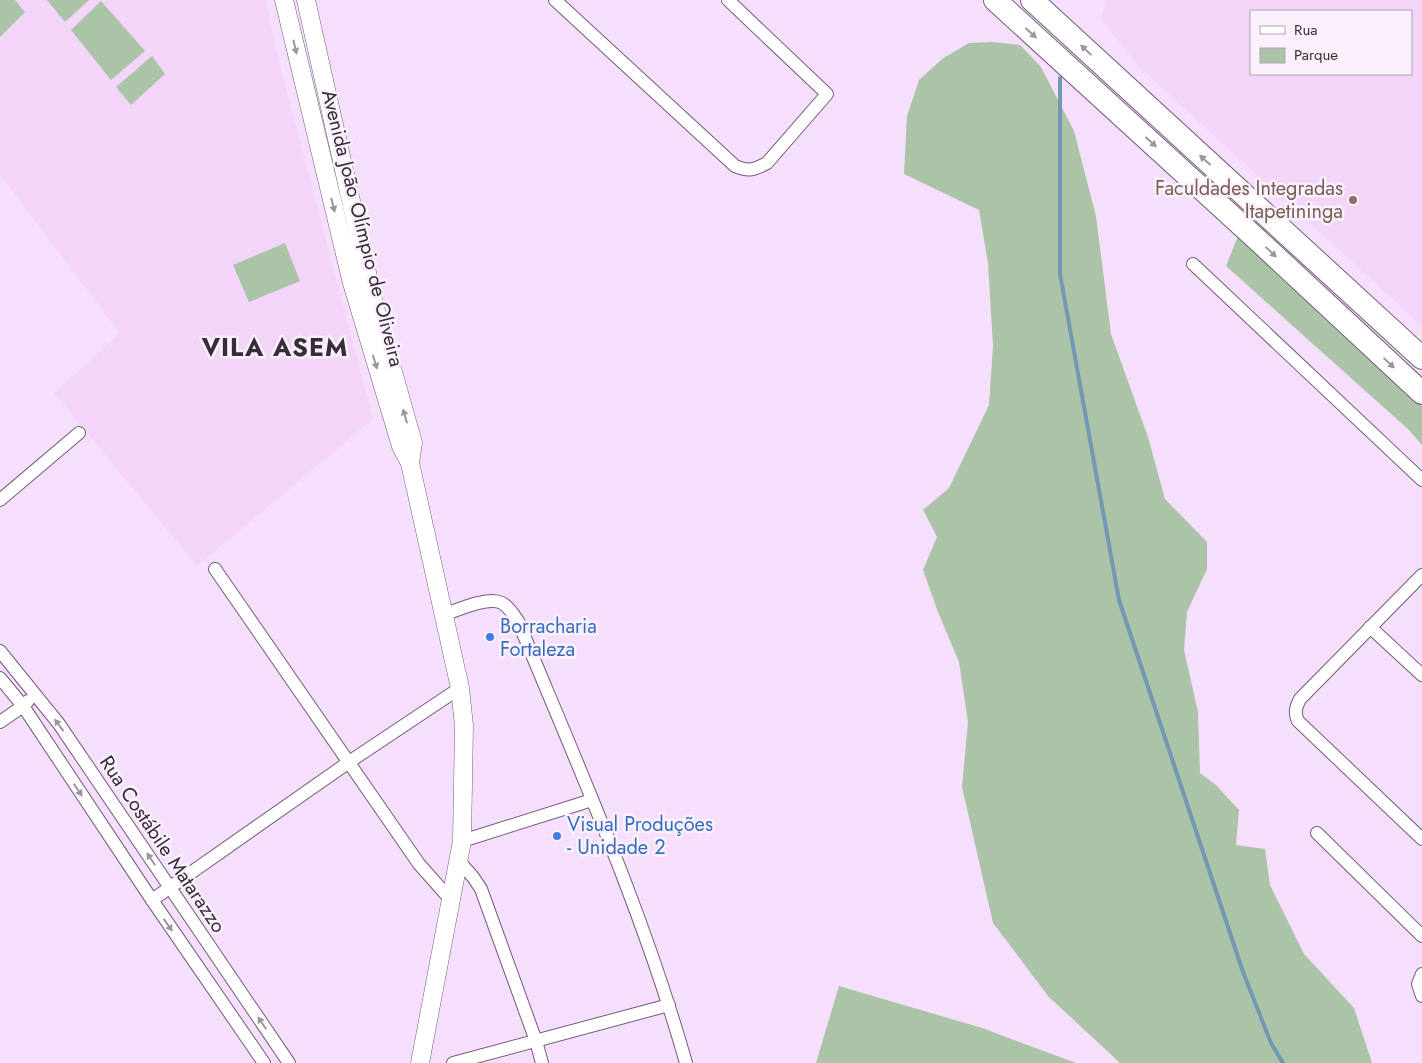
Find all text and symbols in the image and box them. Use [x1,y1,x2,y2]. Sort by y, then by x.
legend [1250,10,1412,75]
text: Rua [1294,19,1318,41]
one-way arrow [1024,27,1036,39]
one-way arrow [291,40,299,55]
one-way arrow [1080,44,1093,55]
text: Parque [1294,44,1338,66]
street label: Avenida João Olímpio de Oliveira [314,87,411,370]
one-way arrow [1144,136,1156,148]
one-way arrow [1200,154,1212,166]
place label: Faculdades Integradas Itapetininga [1155,174,1343,226]
marker: Faculdades Integradas Itapetininga [1347,194,1359,206]
one-way arrow [329,198,337,213]
one-way arrow [1264,246,1276,258]
district label: VILA ASEM [201,329,348,365]
one-way arrow [371,355,379,370]
one-way arrow [1383,357,1395,369]
one-way arrow [400,408,408,423]
place label: Borracharia Fortaleza [500,612,597,664]
marker: Borracharia Fortaleza [484,631,496,643]
one-way arrow [54,718,64,732]
street label: Rua Costábile Matarazzo [92,750,233,939]
one-way arrow [73,783,83,796]
place label: Visual Produções - Unidade 2 [567,810,713,862]
marker: Visual Produções - Unidade 2 [551,830,563,842]
one-way arrow [146,852,156,866]
one-way arrow [164,918,173,932]
one-way arrow [257,1016,266,1029]

